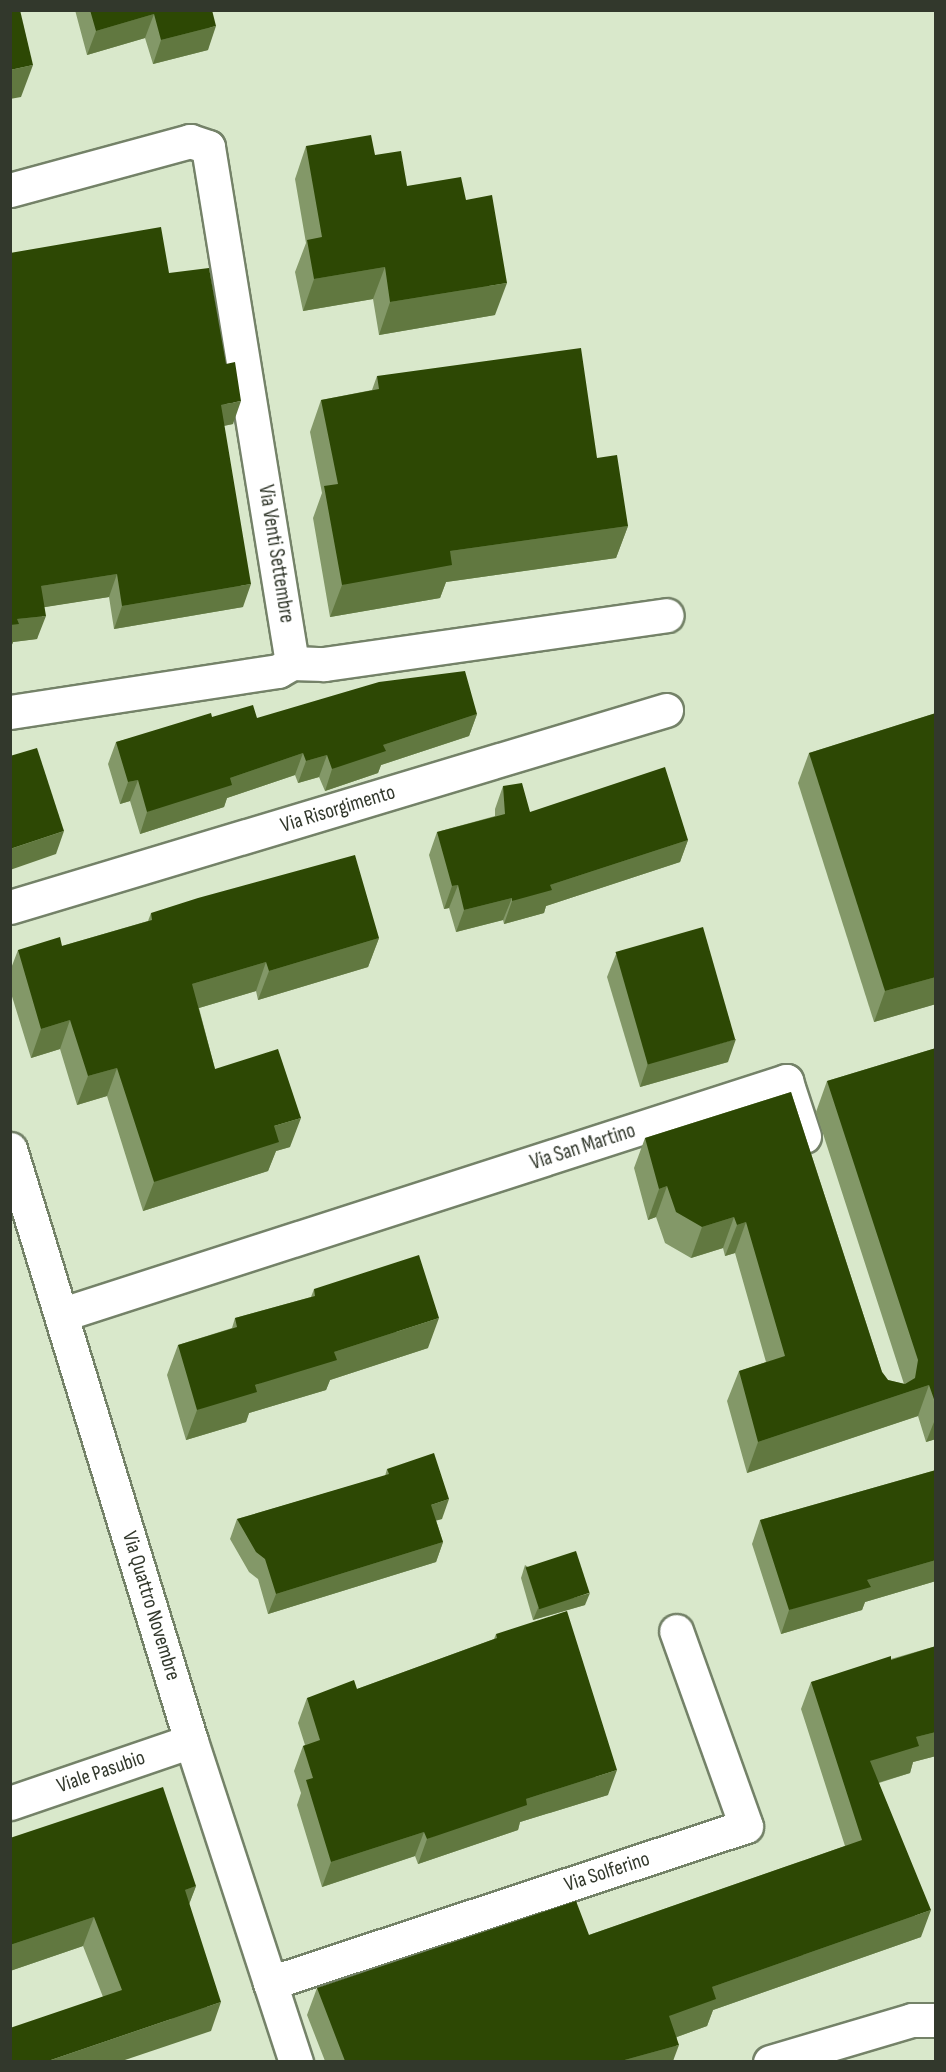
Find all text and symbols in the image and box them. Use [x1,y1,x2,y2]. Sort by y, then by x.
street label: Via Venti Settembre [253,483,299,625]
street label: Via Risorgimento [278,780,398,838]
street label: Via San Martino [527,1118,639,1176]
street label: Via Quattro Novembre [116,1528,186,1684]
street label: Viale Pasubio [54,1745,148,1799]
street label: Via Solferino [561,1846,653,1898]

